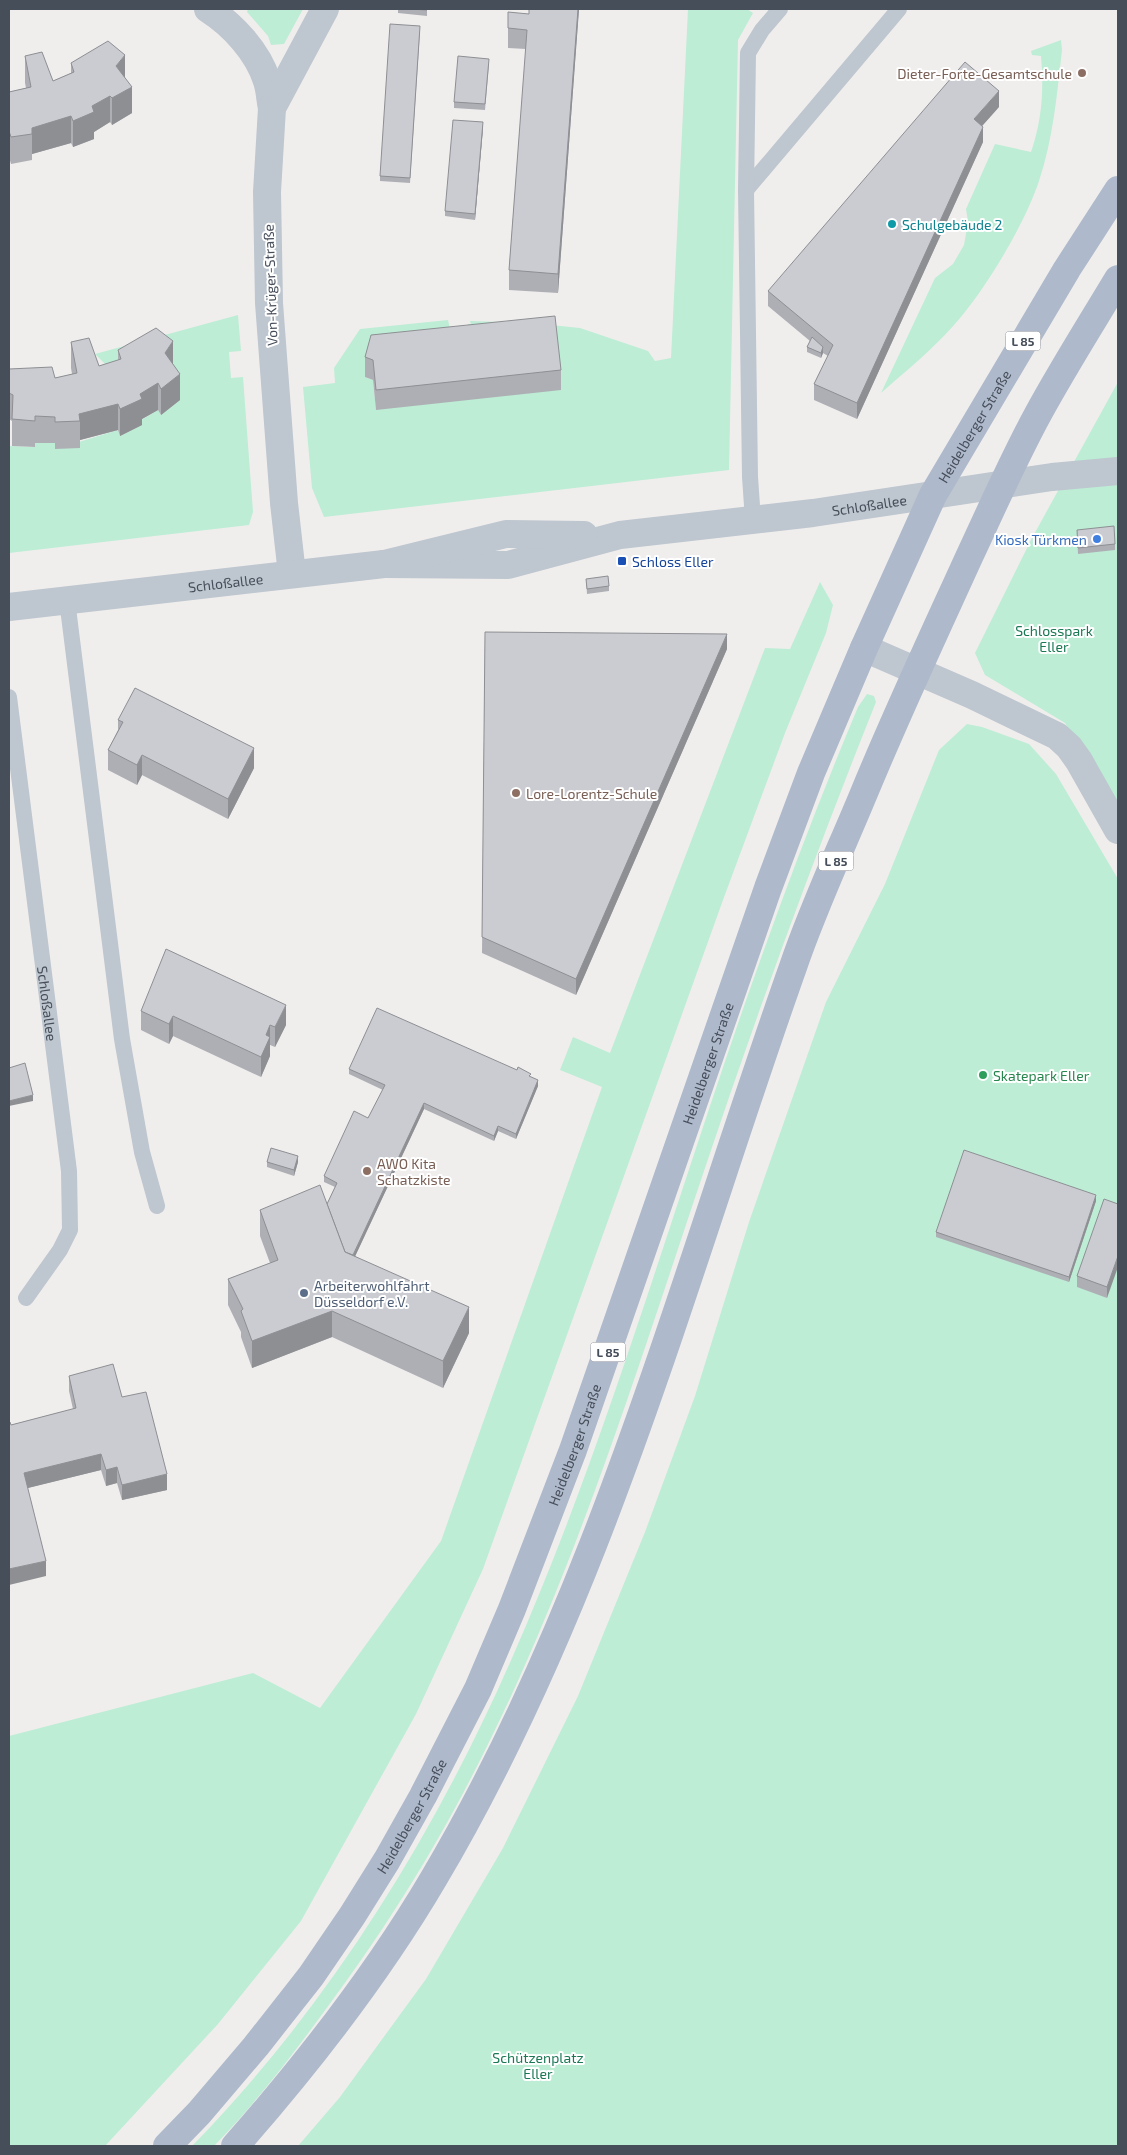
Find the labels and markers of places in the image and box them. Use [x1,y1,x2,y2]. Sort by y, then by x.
place label: Dieter-Forte-Gesamtschule [897,65,1072,82]
marker: Dieter-Forte-Gesamtschule [1076,67,1088,79]
place label: Schulgebäude 2 [902,216,1003,233]
marker: Schulgebäude 2 [886,218,898,230]
place label: Kiosk Türkmen [995,531,1087,548]
marker: Kiosk Türkmen [1091,533,1103,545]
place label: Schloss Eller [632,553,714,570]
marker: Schloss Eller [616,555,628,567]
place label: Lore-Lorentz-Schule [526,785,657,802]
marker: Lore-Lorentz-Schule [510,787,522,799]
place label: Skatepark Eller [993,1067,1090,1084]
marker: Skatepark Eller [977,1069,989,1081]
place label: AWO Kita Schatzkiste [377,1155,451,1188]
marker: AWO Kita Schatzkiste [361,1165,373,1177]
place label: Arbeiterwohlfahrt Düsseldorf e.V. [314,1277,430,1310]
marker: Arbeiterwohlfahrt Düsseldorf e.V. [298,1287,310,1299]

